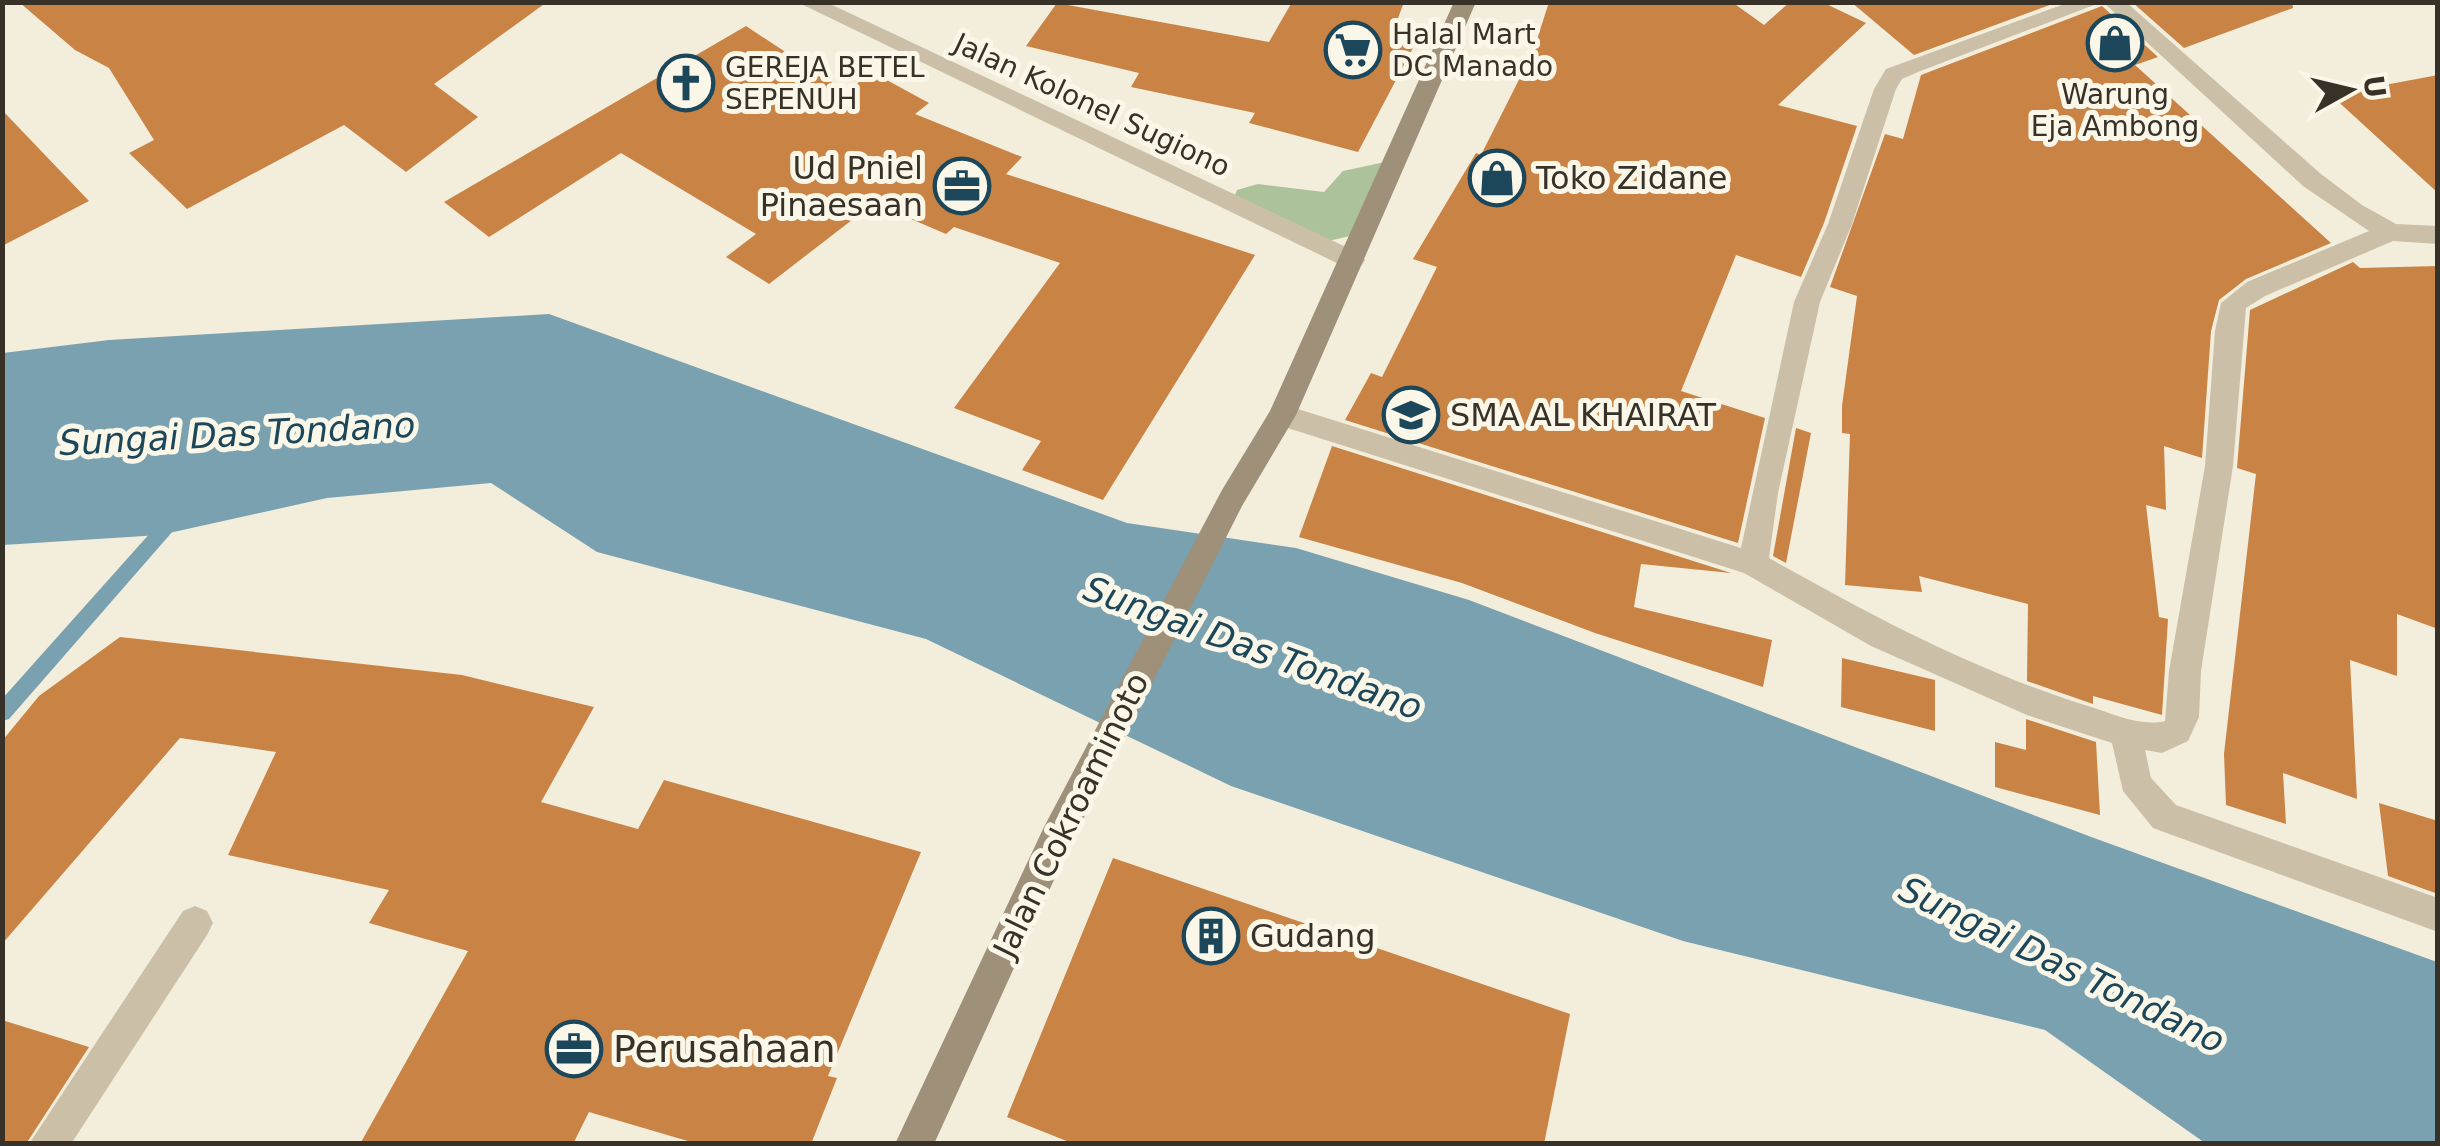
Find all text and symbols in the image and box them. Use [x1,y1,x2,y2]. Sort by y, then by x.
shop icon: Warung Eja Ambong [2085,13,2145,73]
place label: Halal Mart DC Manado [1392,18,1553,83]
supermarket icon: Halal Mart DC Manado [1323,20,1383,80]
street label: Jalan Kolonel Sugiono [947,26,1235,184]
north arrow [2300,40,2400,140]
place label: GEREJA BETEL SEPENUH [725,51,925,116]
church icon: GEREJA BETEL SEPENUH [656,53,716,113]
text: U [2356,73,2392,100]
place label: Warung Eja Ambong [2031,78,2199,143]
shop icon: Toko Zidane [1467,148,1527,208]
place label: Ud Pniel Pinaesaan [760,149,923,224]
office icon: Ud Pniel Pinaesaan [932,156,992,216]
place label: Toko Zidane [1535,159,1728,197]
school or university icon: SMA AL KHAIRAT [1381,385,1441,445]
place label: SMA AL KHAIRAT [1450,396,1717,434]
water label: Sungai Das Tondano [58,405,416,463]
water label: Sungai Das Tondano [1079,568,1427,728]
street label: Jalan Cokroaminoto [985,666,1156,965]
water label: Sungai Das Tondano [1893,869,2231,1061]
building icon: Gudang [1181,906,1241,966]
place label: Gudang [1250,917,1376,955]
office icon: Perusahaan [544,1019,604,1079]
place label: Perusahaan [613,1027,835,1071]

